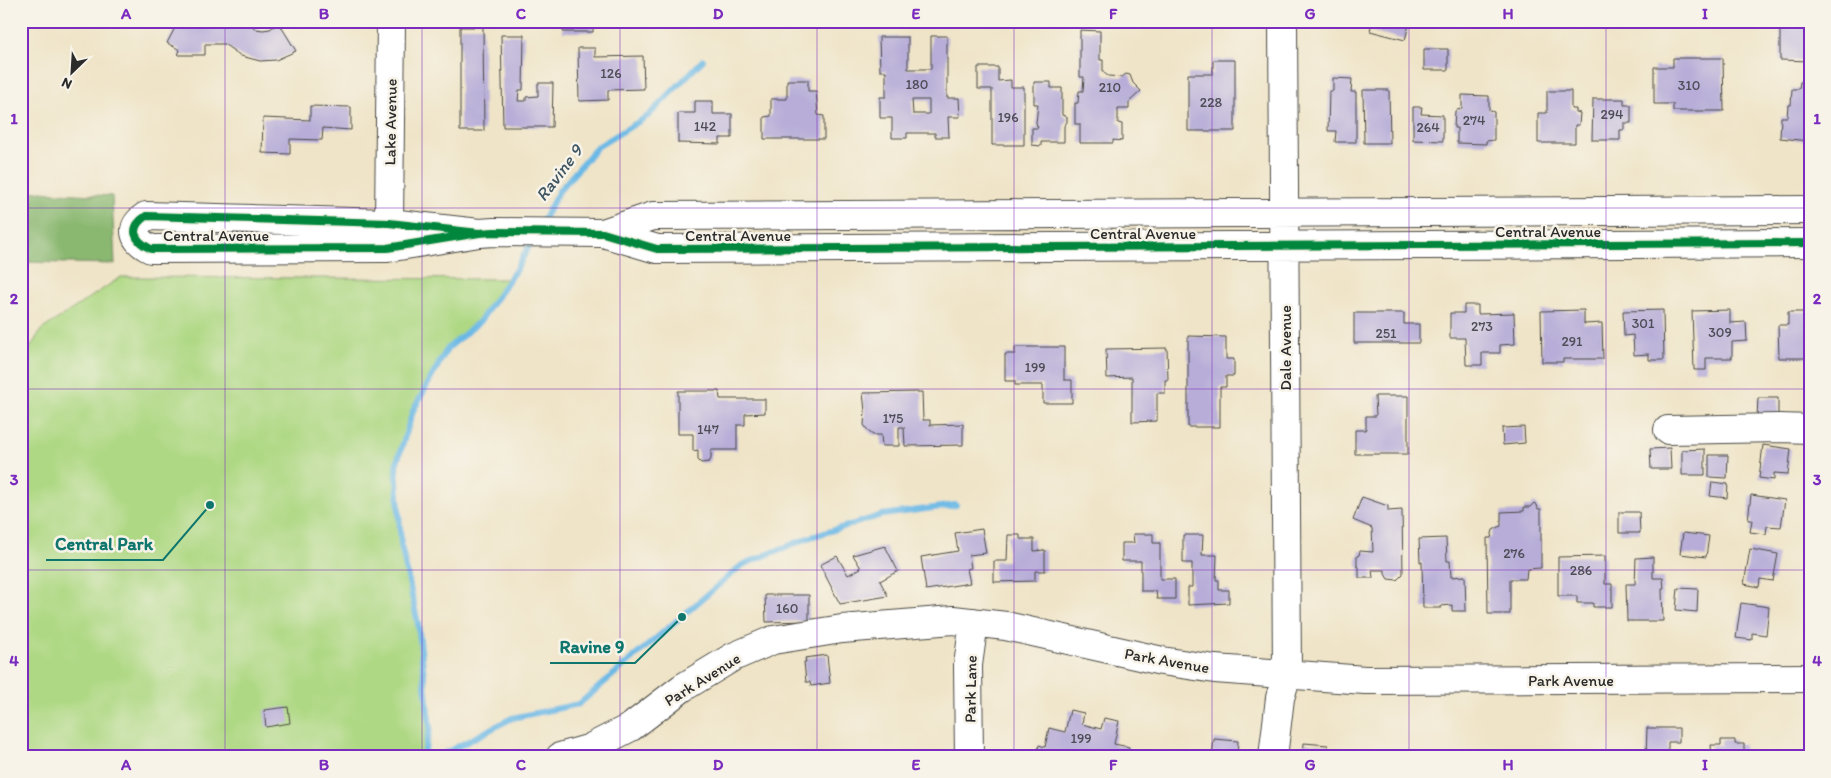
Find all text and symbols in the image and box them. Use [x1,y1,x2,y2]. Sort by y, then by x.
text: A [120,4,132,23]
text: B [319,4,330,23]
text: C [516,4,527,23]
text: D [713,4,724,23]
text: E [912,4,921,23]
text: F [1109,4,1118,23]
text: G [1304,4,1316,23]
text: H [1502,4,1514,23]
text: I [1702,4,1708,23]
north arrow [48,48,98,98]
house number: 126 [600,65,622,82]
text: N [59,74,75,93]
house number: 180 [906,76,928,93]
house number: 310 [1678,77,1700,94]
street label: Lake Avenue [380,78,401,166]
house number: 210 [1099,79,1121,96]
house number: 228 [1200,94,1223,111]
house number: 294 [1600,106,1624,123]
text: 1 [10,109,18,128]
house number: 196 [997,109,1019,126]
text: 1 [1813,109,1821,128]
house number: 274 [1463,112,1486,129]
house number: 142 [694,118,717,135]
house number: 264 [1416,119,1440,136]
water label: Ravine 9 [531,139,588,206]
street label: Central Avenue [1495,222,1601,241]
street label: Central Avenue [1090,224,1196,243]
street label: Central Avenue [163,226,269,245]
street label: Central Avenue [685,226,791,245]
text: 2 [10,289,19,308]
text: 2 [1813,289,1822,308]
street label: Dale Avenue [1276,305,1295,391]
house number: 301 [1632,315,1655,332]
house number: 273 [1471,318,1493,335]
house number: 309 [1708,324,1732,341]
house number: 251 [1375,325,1397,342]
house number: 291 [1561,333,1583,350]
house number: 199 [1024,359,1046,376]
house number: 175 [883,410,903,427]
house number: 147 [697,421,719,438]
text: 3 [10,470,19,489]
text: 3 [1813,470,1822,489]
callout: Central Park [46,527,163,560]
text: Central Park [55,533,154,555]
house number: 276 [1503,545,1525,562]
house number: 286 [1570,562,1592,579]
house number: 160 [776,600,798,617]
callout: Ravine 9 [550,630,635,663]
text: Ravine 9 [560,636,624,658]
street label: Park Avenue [1123,644,1211,677]
street label: Park Avenue [661,649,744,710]
text: 4 [9,651,19,670]
text: 4 [1812,651,1822,670]
street label: Park Lane [960,655,981,723]
street label: Park Avenue [1528,671,1614,690]
house number: 199 [1070,730,1092,747]
text: A [120,755,132,774]
text: B [319,755,330,774]
text: C [516,755,527,774]
text: D [713,755,724,774]
text: E [912,755,921,774]
text: F [1109,755,1118,774]
text: G [1304,755,1316,774]
text: H [1502,755,1514,774]
text: I [1702,755,1708,774]

